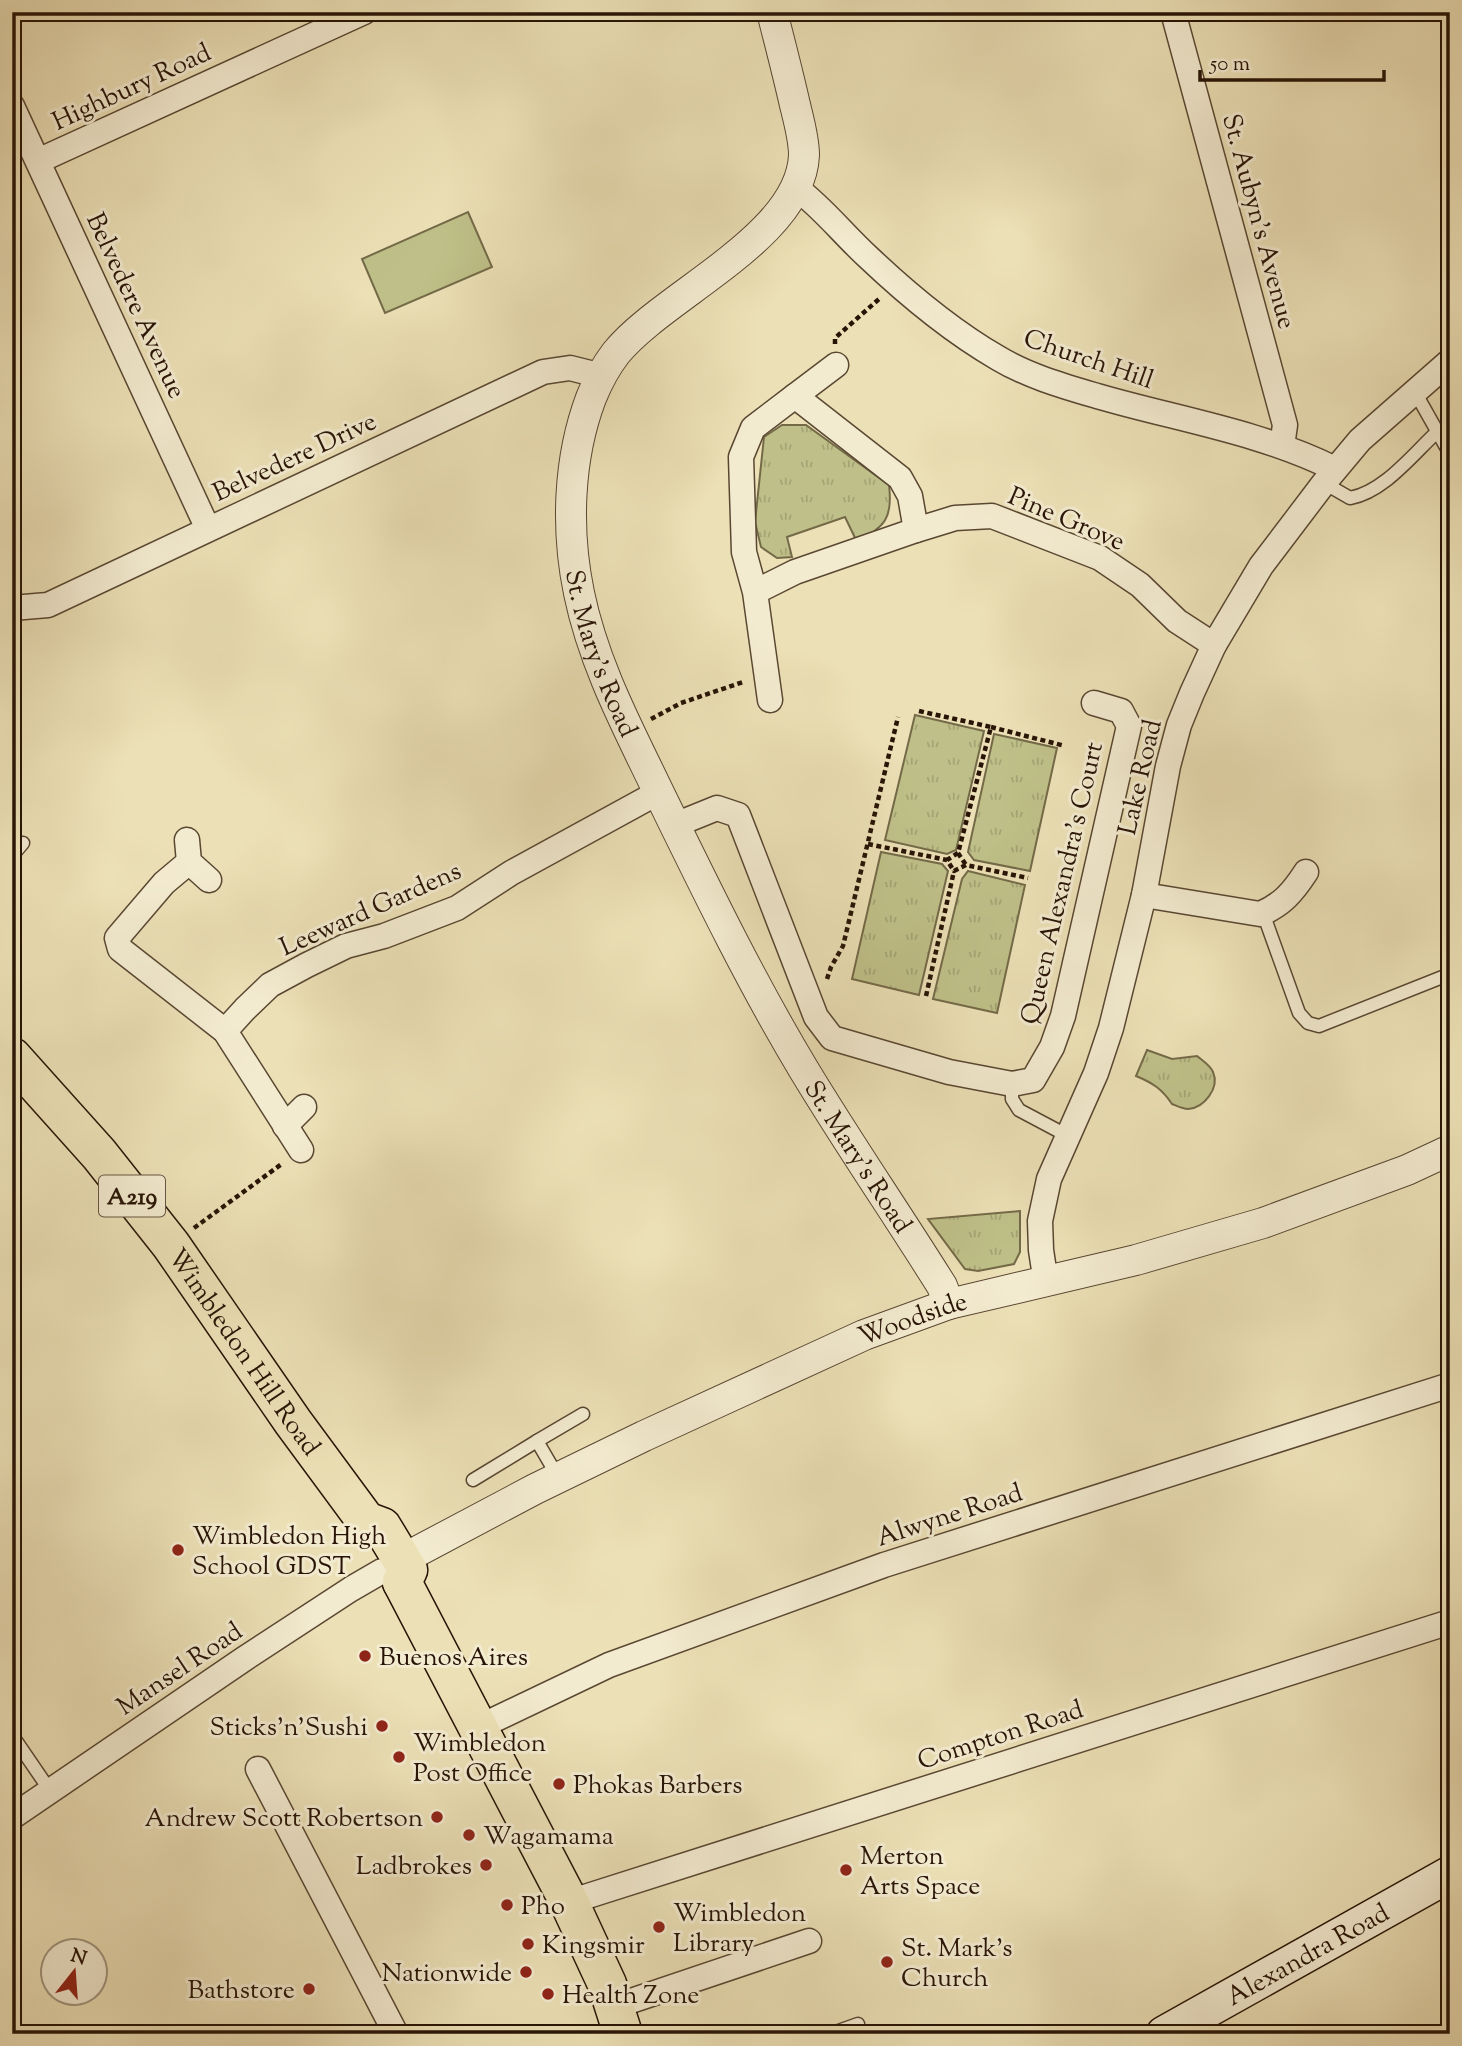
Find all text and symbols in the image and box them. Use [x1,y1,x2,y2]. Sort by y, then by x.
street label: Highbury Road [47,35,218,141]
scale bar [1200,38,1383,82]
text: 50 m [1209,50,1250,80]
street label: St. Aubyn's Avenue [1211,110,1304,333]
street label: Belvedere Avenue [75,207,194,405]
street label: Church Hill [1018,321,1158,400]
street label: Belvedere Drive [207,404,383,512]
street label: Pine Grove [1002,479,1130,562]
street label: St. Mary's Road [554,567,646,744]
street label: Lake Road [1110,716,1173,839]
street label: Queen Alexandra's Court [1013,739,1114,1028]
street label: Leeward Gardens [274,854,468,967]
street label: St. Mary's Road [794,1074,920,1242]
road number: A219 [99,1176,165,1216]
street label: Wimbledon Hill Road [158,1242,328,1465]
street label: Woodside [853,1284,971,1357]
street label: Alwyne Road [872,1475,1028,1557]
place label: Wimbledon High School GDST [192,1519,387,1586]
marker: Wimbledon High School GDST [170,1542,186,1558]
street label: Mansel Road [110,1614,251,1726]
place label: Buenos Aires [379,1640,528,1677]
marker: Buenos Aires [357,1648,373,1664]
street label: Compton Road [913,1692,1089,1781]
place label: Sticks'n'Sushi [209,1710,368,1747]
marker: Sticks'n'Sushi [374,1718,390,1734]
place label: Wimbledon Post Office [413,1726,546,1793]
marker: Wimbledon Post Office [391,1749,407,1765]
place label: Phokas Barbers [573,1768,742,1805]
marker: Phokas Barbers [551,1776,567,1792]
place label: Andrew Scott Robertson [145,1801,423,1838]
marker: Andrew Scott Robertson [429,1809,445,1825]
place label: Wagamama [483,1819,614,1856]
marker: Wagamama [461,1827,477,1843]
place label: Merton Arts Space [860,1839,980,1906]
place label: Ladbrokes [356,1849,472,1886]
marker: Ladbrokes [478,1857,494,1873]
marker: Merton Arts Space [838,1862,854,1878]
place label: Pho [521,1889,565,1926]
street label: Alexandra Road [1220,1895,1397,2017]
place label: Wimbledon Library [673,1896,806,1963]
marker: Pho [499,1897,515,1913]
marker: Wimbledon Library [651,1919,667,1935]
place label: Kingsmir [542,1928,645,1965]
place label: St. Mark's Church [901,1931,1013,1998]
marker: Kingsmir [520,1936,536,1952]
north arrow [38,1938,108,2008]
text: N [67,1943,89,1973]
marker: St. Mark's Church [879,1954,895,1970]
place label: Nationwide [381,1956,512,1993]
marker: Nationwide [518,1964,534,1980]
place label: Bathstore [188,1973,295,2010]
place label: Health Zone [562,1978,699,2015]
marker: Bathstore [301,1981,317,1997]
marker: Health Zone [540,1986,556,2002]

